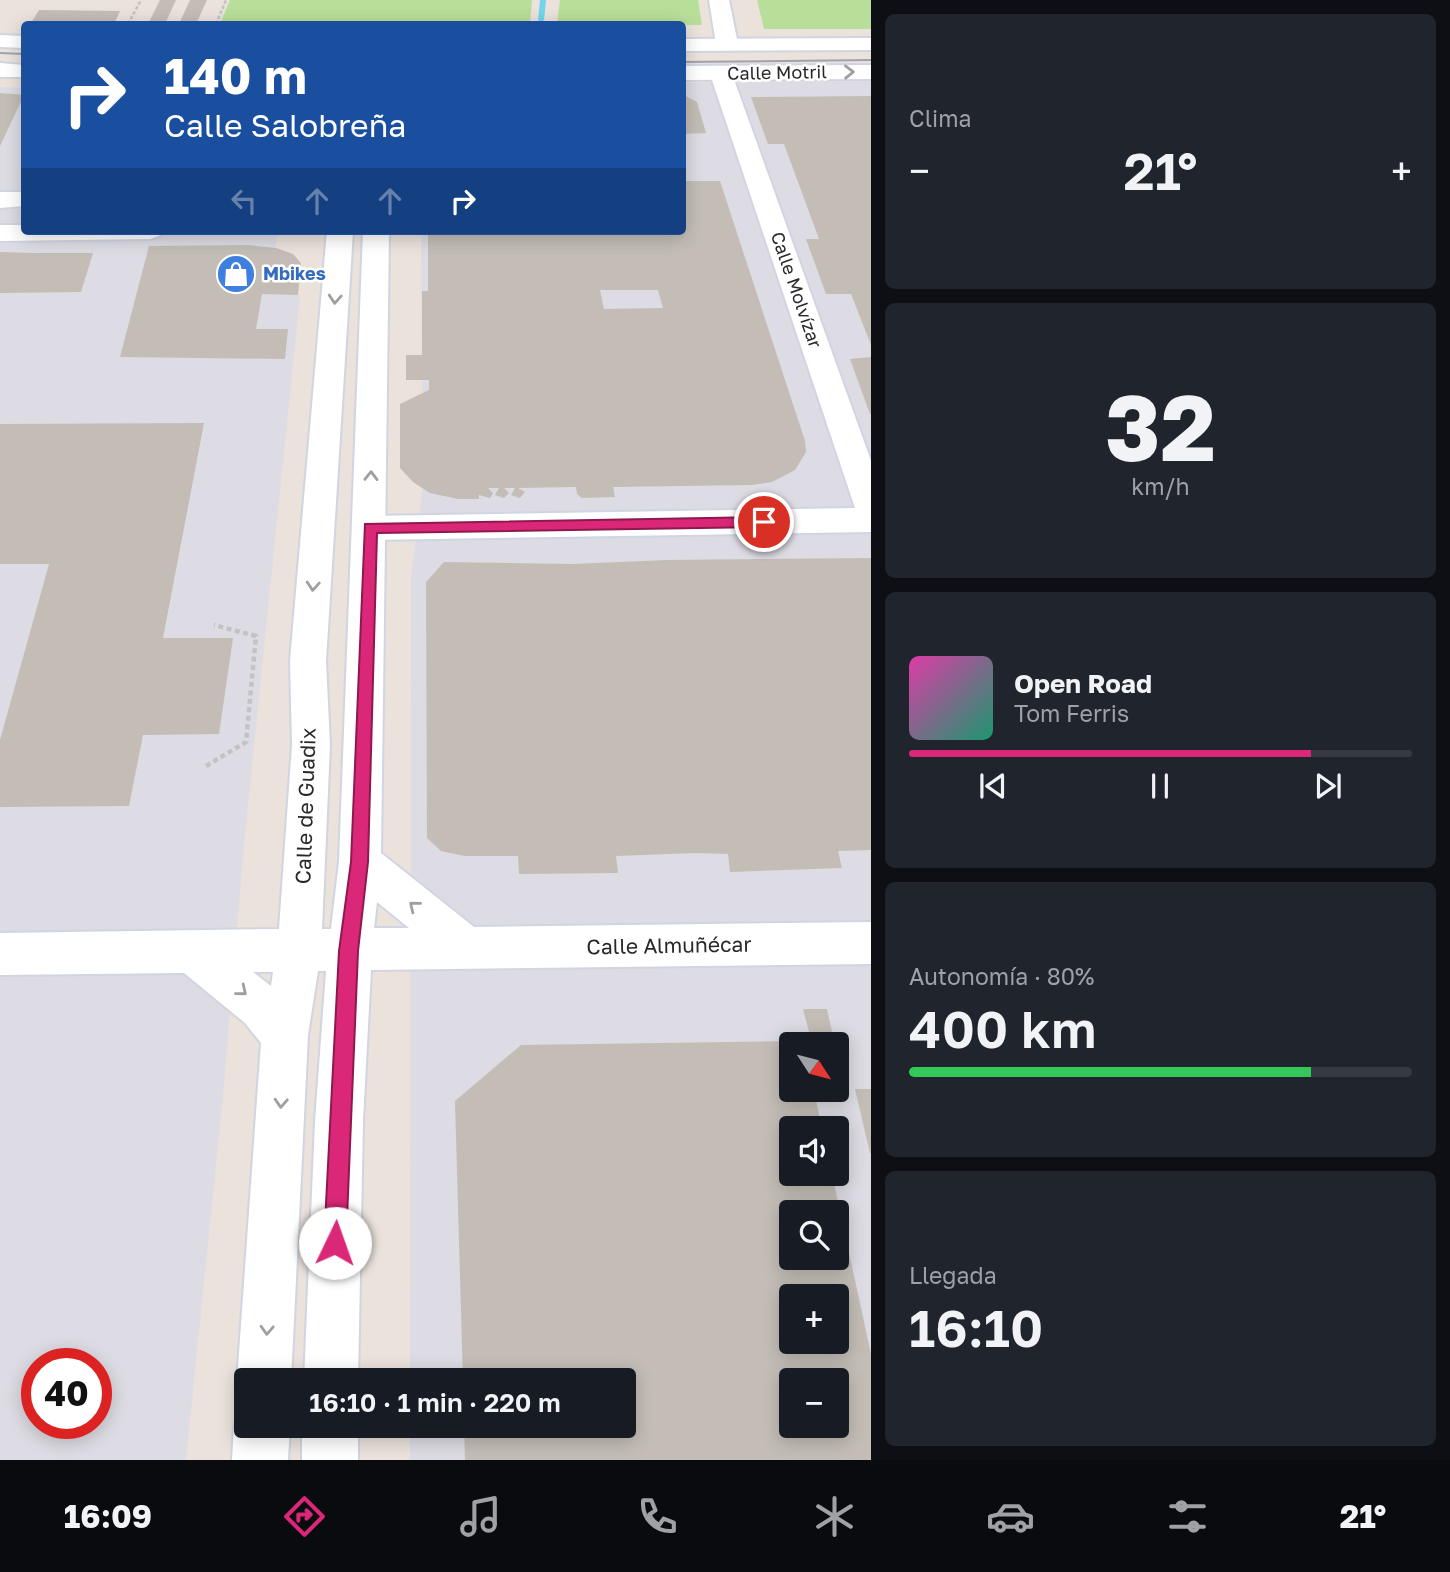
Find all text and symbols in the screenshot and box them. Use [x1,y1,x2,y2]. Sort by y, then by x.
text: 140 m [164,46,307,105]
icon: right [49,49,140,140]
street label: Calle Motril [727,60,827,84]
one-way arrow [843,65,854,80]
text: Clima [909,104,972,132]
text: Calle Salobreña [164,106,406,144]
text: 21° [1124,139,1197,201]
text: − [909,148,930,193]
text: + [1391,148,1412,193]
icon: left [225,182,263,220]
icon: ahead [298,182,336,220]
icon: ahead [371,182,409,220]
icon: right [444,182,482,220]
street label: Calle Molvízar [767,229,827,351]
shop icon: Mbikes [215,253,257,295]
place label: Mbikes [263,262,326,284]
one-way arrow [328,294,343,305]
text: 32 [1105,372,1216,481]
one-way arrow [363,470,379,480]
text: km/h [1131,472,1190,500]
pin [734,492,794,552]
icon: arrive [745,503,783,541]
one-way arrow [306,581,321,592]
text: Open Road [1014,668,1152,699]
text: Tom Ferris [1014,699,1129,727]
street label: Calle de Guadix [289,727,321,885]
icon: previous [974,767,1012,805]
icon: pause [1141,767,1179,805]
icon: next [1309,767,1347,805]
one-way arrow [410,902,423,914]
street label: Calle Almuñécar [586,931,752,959]
text: Autonomía · 80% [909,962,1094,990]
one-way arrow [234,983,246,996]
text: 400 km [909,997,1097,1059]
north arrow [779,1032,849,1102]
map controls [779,1032,849,1438]
one-way arrow [274,1097,289,1108]
button: sound [779,1116,849,1186]
button: search [779,1200,849,1270]
position arrow [298,1206,372,1280]
text: Llegada [909,1261,997,1289]
button: + [779,1284,849,1354]
text: 16:10 [909,1296,1043,1358]
one-way arrow [260,1325,275,1336]
speed limit sign: 40 [21,1348,112,1439]
button: − [779,1368,849,1438]
text: 16:10 · 1 min · 220 m [309,1387,561,1418]
icon: directions [280,1492,329,1541]
icon: music [456,1492,505,1541]
icon: phone [633,1492,682,1541]
icon: climate [810,1492,859,1541]
icon: car [986,1492,1035,1541]
icon: filters [1163,1492,1212,1541]
text: 16:09 [64,1497,152,1535]
text: 21° [1340,1497,1386,1535]

